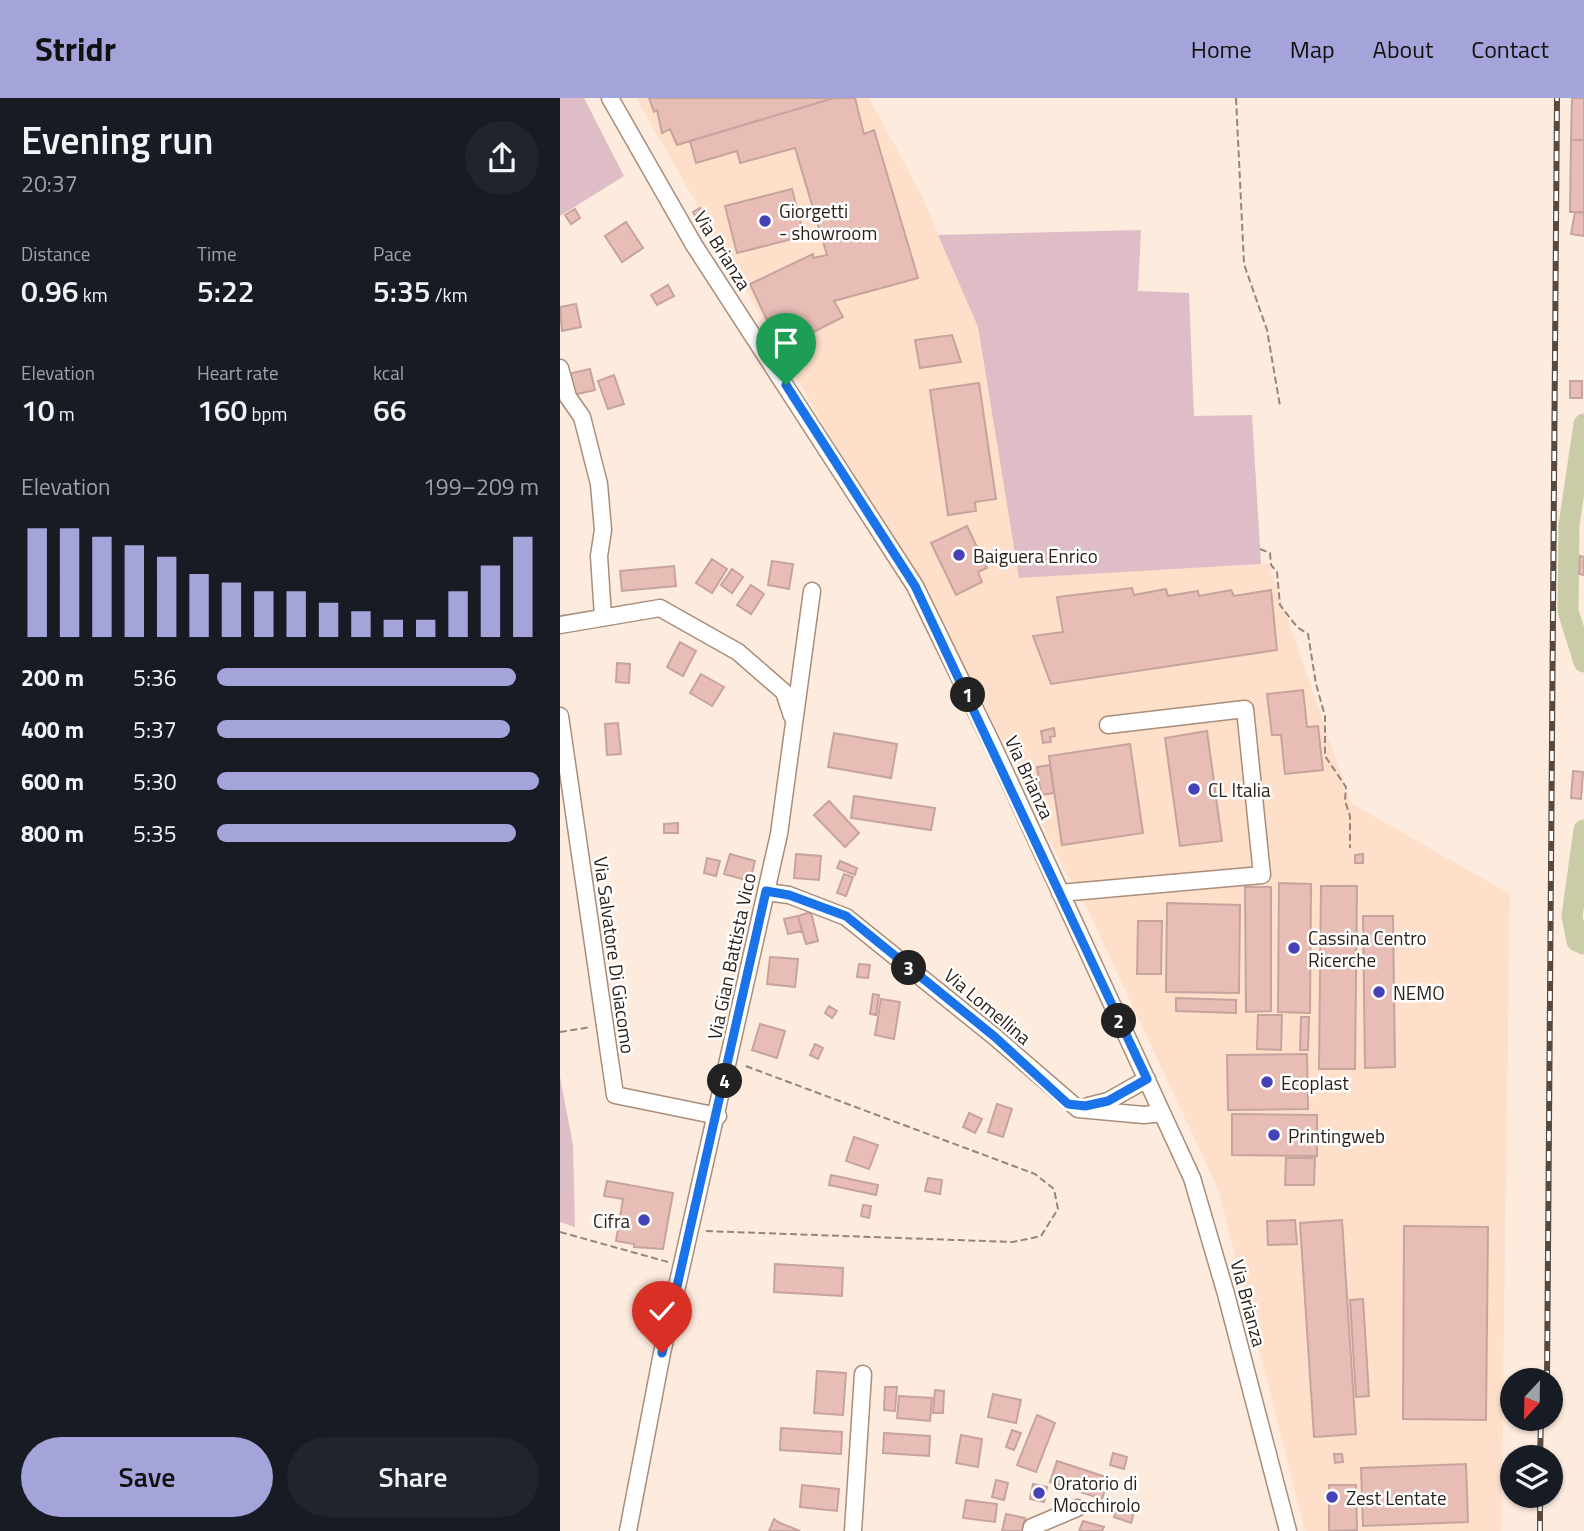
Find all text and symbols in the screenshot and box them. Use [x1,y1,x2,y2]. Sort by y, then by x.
text: Stridr [35,24,116,74]
text: Home [1191,31,1252,67]
text: Map [1290,31,1335,67]
text: About [1373,31,1433,67]
text: Contact [1471,31,1549,67]
text: Evening run [21,111,214,169]
button: share [465,121,539,195]
text: 20:37 [21,166,78,201]
place label: Giorgetti - showroom [779,196,877,247]
street label: Via Brianza [687,204,759,296]
marker: Giorgetti - showroom [757,213,773,229]
text: Distance [21,239,90,268]
text: Time [197,239,237,268]
text: Pace [373,239,411,268]
text: 0.96 [21,268,79,314]
text: 5:22 [197,268,255,314]
text: 5:35 [373,268,431,314]
text: km [79,280,108,309]
text: /km [431,280,468,309]
pin [756,313,816,385]
icon: arrive [767,324,805,362]
text: Elevation [21,358,95,387]
text: Heart rate [197,358,279,387]
text: kcal [373,358,404,387]
text: 10 [21,387,55,433]
text: 160 [197,387,247,433]
text: 66 [373,387,407,433]
text: m [55,399,75,428]
text: bpm [247,399,287,428]
text: Elevation [21,469,110,504]
text: 199–209 m [423,469,539,504]
place label: Baiguera Enrico [973,541,1098,570]
marker: Baiguera Enrico [951,547,967,563]
text: 200 m [21,660,84,695]
text: 5:36 [133,660,177,695]
pin: 1 [950,678,986,712]
text: 1 [962,680,973,709]
text: 400 m [21,712,84,747]
text: 5:37 [133,712,177,747]
street label: Via Brianza [998,730,1062,824]
text: 600 m [21,764,84,799]
text: 5:30 [133,764,177,799]
place label: CL Italia [1208,775,1271,804]
marker: CL Italia [1186,781,1202,797]
text: 800 m [21,816,84,851]
text: 5:35 [133,816,177,851]
street label: Via Salvatore Di Giacomo [587,855,643,1055]
street label: Via Gian Battista Vico [699,870,763,1042]
place label: Cassina Centro Ricerche [1308,923,1427,974]
marker: Cassina Centro Ricerche [1286,940,1302,956]
pin: 3 [892,950,926,986]
text: 3 [903,953,914,982]
street label: Via Lomellina [938,961,1038,1052]
place label: NEMO [1393,978,1445,1007]
marker: NEMO [1371,984,1387,1000]
pin: 2 [1102,1004,1136,1038]
text: 2 [1113,1006,1124,1035]
pin: 4 [708,1063,742,1098]
text: 4 [719,1066,730,1095]
place label: Ecoplast [1281,1068,1349,1097]
marker: Ecoplast [1259,1074,1275,1090]
place label: Printingweb [1288,1121,1385,1150]
marker: Printingweb [1266,1127,1282,1143]
place label: Cifra [593,1206,630,1235]
marker: Cifra [636,1212,652,1228]
street label: Via Brianza [1223,1256,1275,1350]
pin [632,1281,692,1353]
icon: check [643,1292,681,1330]
north arrow [1500,1368,1563,1432]
map controls [1500,1368,1563,1508]
button: Save [21,1437,273,1517]
button: Share [287,1437,539,1517]
button: layers [1500,1445,1563,1508]
place label: Oratorio di Mocchirolo [1053,1468,1141,1519]
place label: Zest Lentate [1346,1483,1446,1512]
marker: Oratorio di Mocchirolo [1031,1485,1047,1501]
marker: Zest Lentate [1324,1489,1340,1505]

